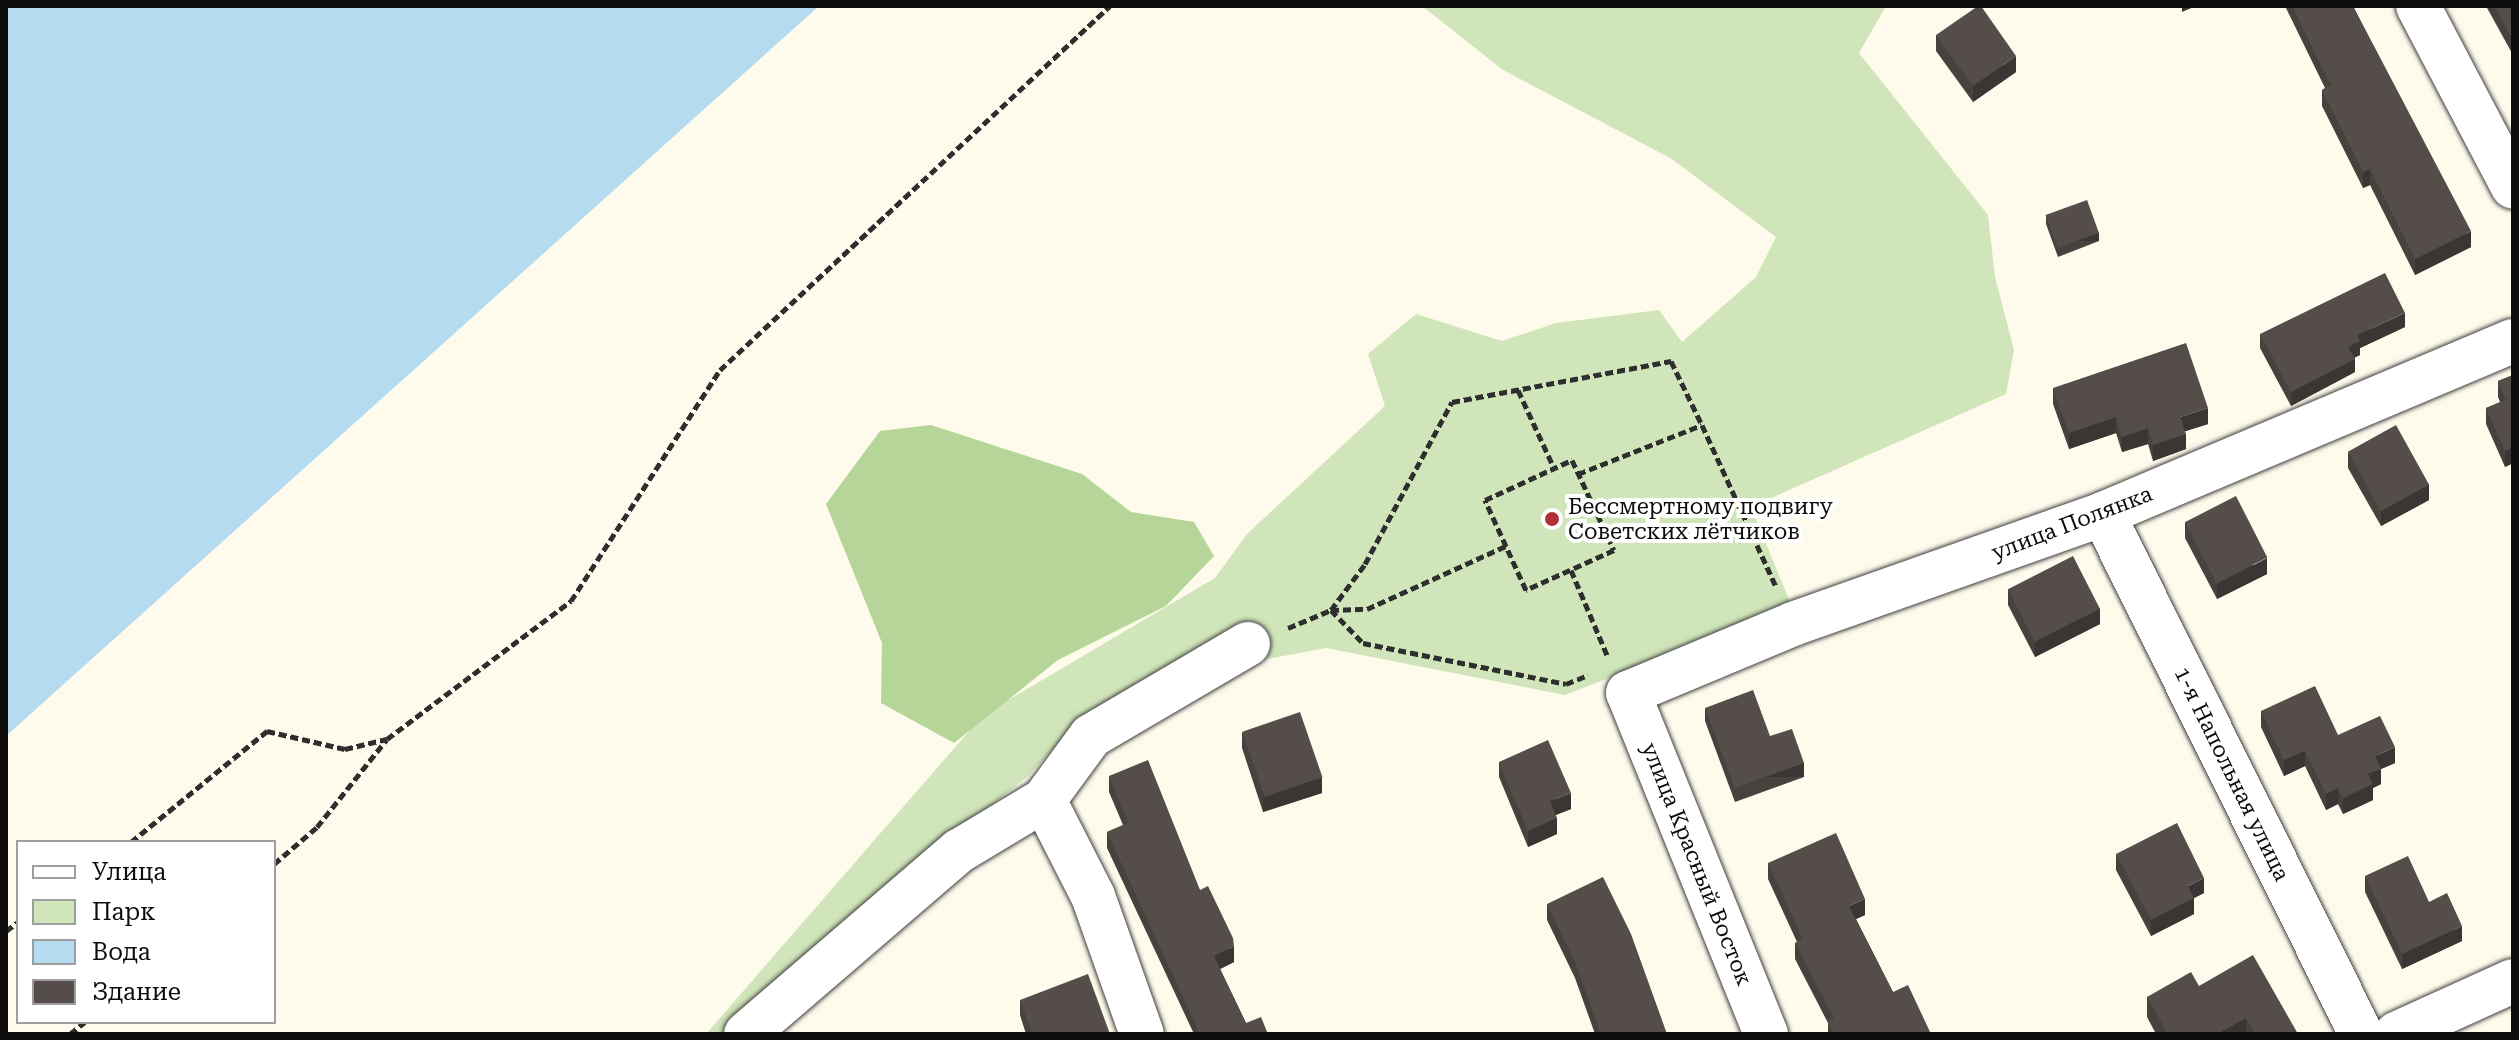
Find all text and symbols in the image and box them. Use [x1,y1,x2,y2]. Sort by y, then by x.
street label: улица Полянка [1988,480,2156,566]
place label: Бессмертному подвигу Советских лётчиков [1568,493,1833,544]
marker: Бессмертному подвигу Советских лётчиков [1543,510,1561,528]
street label: 1-я Напольная улица [2169,663,2295,885]
street label: улица Красный Восток [1636,739,1758,989]
legend [16,840,276,1024]
text: Улица [92,858,166,886]
text: Парк [92,898,155,926]
text: Вода [92,938,151,966]
text: Здание [92,978,181,1006]

